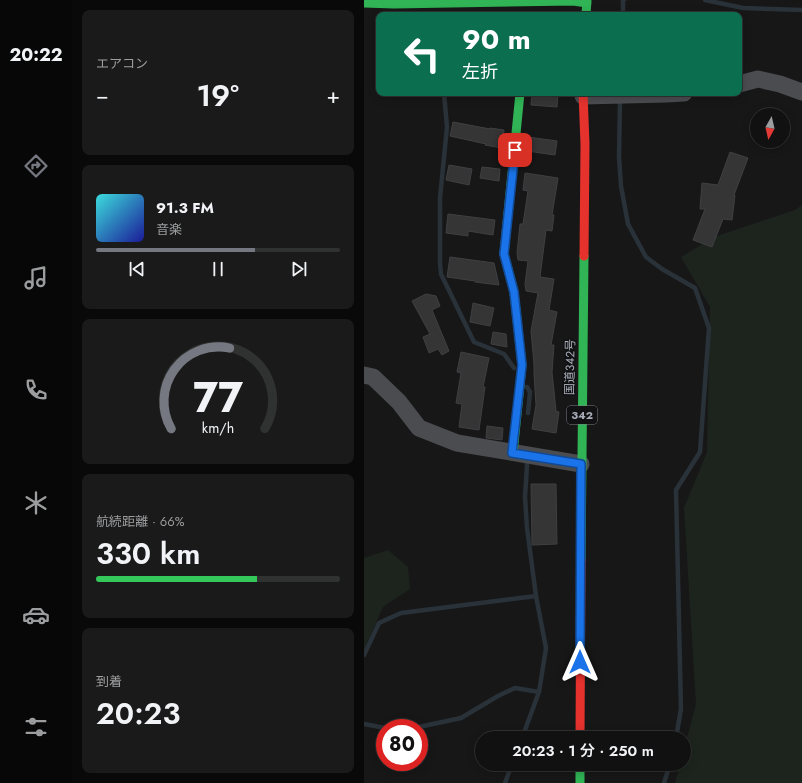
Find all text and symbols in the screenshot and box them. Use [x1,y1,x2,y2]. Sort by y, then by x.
text: 90 m [462,19,531,60]
icon: left [396,28,448,80]
text: 20:22 [9,42,63,68]
text: エアコン [96,54,148,73]
text: 左折 [462,59,498,85]
text: 19° [196,74,239,117]
text: − [96,79,109,111]
text: + [326,79,340,111]
north arrow [750,108,790,148]
map controls [750,108,790,148]
pin [498,133,532,167]
icon: arrive [504,139,526,161]
icon: directions [22,152,50,180]
text: 91.3 FM [156,197,214,219]
text: 音楽 [156,220,182,239]
icon: previous [126,258,148,280]
icon: pause [207,258,229,280]
icon: next [288,258,310,280]
icon: music [22,264,50,292]
street label: 国道342号 [561,339,579,395]
text: 77 [193,367,243,428]
icon: phone [22,376,50,404]
road number: 342 [567,406,597,424]
text: km/h [202,418,234,438]
icon: climate [22,489,50,517]
text: 航続距離 · 66% [96,512,184,531]
text: 330 km [96,532,200,575]
icon: car [22,601,50,629]
position arrow [559,641,601,683]
text: 到着 [96,672,122,691]
text: 20:23 [96,692,180,735]
icon: filters [22,713,50,741]
speed limit sign: 80 [376,719,428,771]
text: 20:23 · 1 分 · 250 m [512,740,654,762]

